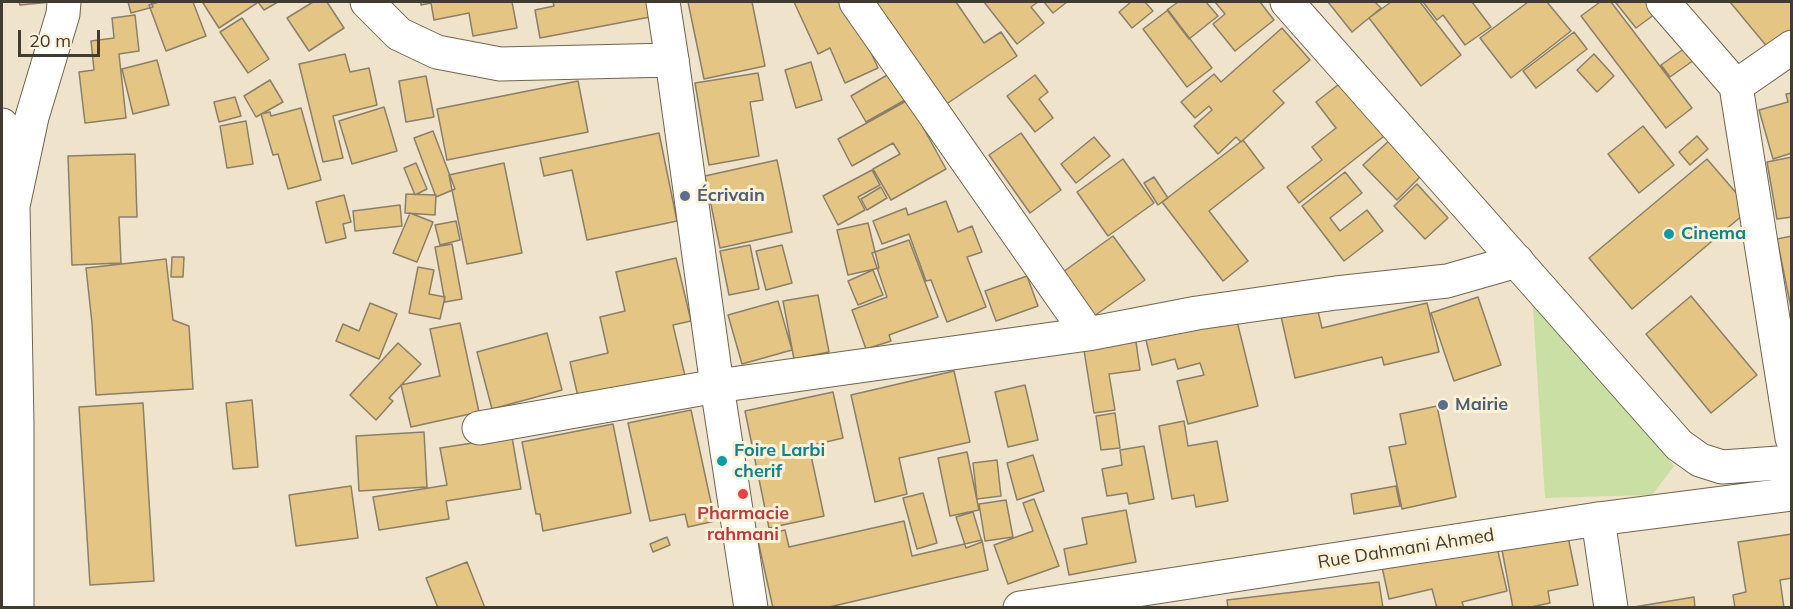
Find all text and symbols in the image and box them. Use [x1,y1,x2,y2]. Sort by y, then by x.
scale bar [21,18,104,56]
text: 20 m [29,29,71,52]
place label: Écrivain [697,185,765,207]
marker: Écrivain [678,189,692,203]
place label: Cinema [1681,223,1746,245]
marker: Cinema [1662,227,1676,241]
place label: Mairie [1455,394,1508,416]
marker: Mairie [1436,398,1450,412]
place label: Foire Larbi cherif [734,440,825,482]
marker: Foire Larbi cherif [715,454,729,468]
marker: Pharmacie rahmani [736,487,750,501]
place label: Pharmacie rahmani [697,503,789,546]
street label: Rue Dahmani Ahmed [1316,524,1496,574]

